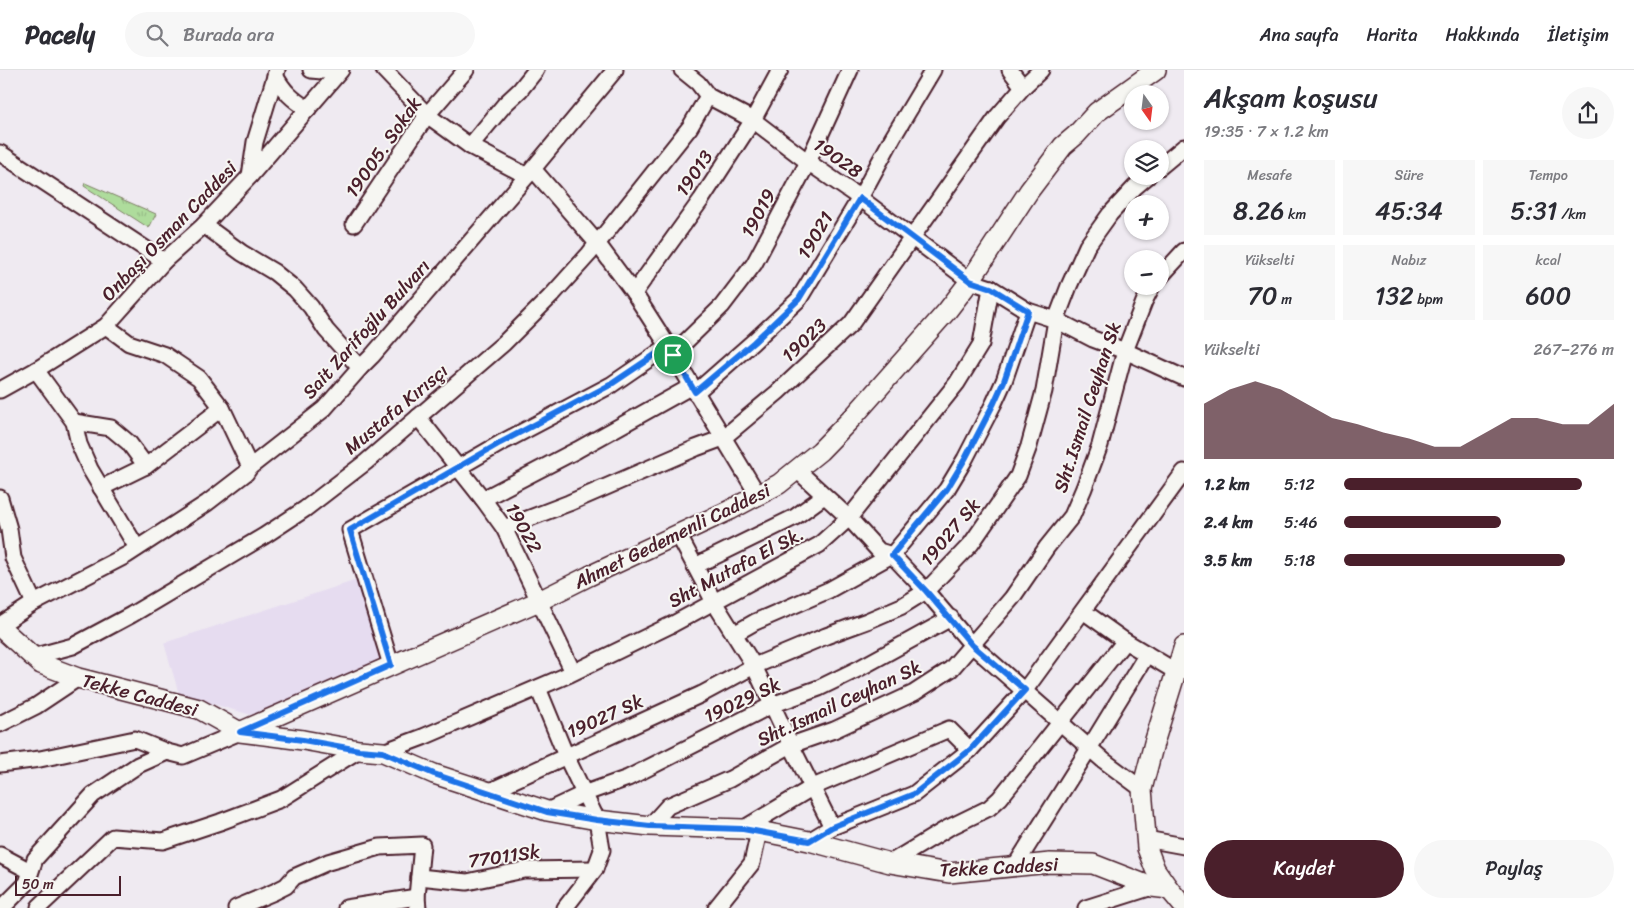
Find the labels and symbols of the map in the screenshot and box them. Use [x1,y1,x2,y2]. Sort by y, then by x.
north arrow [1124,85,1169,130]
street label: 19005. Sokak [336,89,430,205]
street label: 19028 [806,129,870,187]
street label: 19013 [666,142,722,203]
street label: Onbaşı Osman Caddesi [93,152,246,309]
street label: 19019 [731,182,785,244]
street label: 19021 [788,205,842,265]
street label: Sait Zarifoğlu Bulvarı [294,251,438,407]
street label: 19023 [773,309,835,370]
street label: Sht.Ismail Ceyhan Sk [1044,317,1130,497]
pin [652,334,694,376]
street label: Mustafa Kırısçı [336,355,456,463]
street label: Ahmet Gedemenli Caddesi [567,474,777,599]
street label: 19027 Sk [911,490,989,573]
street label: 19022 [497,496,551,560]
street label: Sht Mutafa El Sk. [662,517,810,617]
street label: Sht.Ismail Ceyhan Sk [751,650,927,756]
street label: Tekke Caddesi [78,664,202,726]
street label: 19029 Sk [698,667,787,732]
street label: 19027 Sk [561,684,649,747]
street label: 77011Sk [466,835,543,877]
street label: Tekke Caddesi [939,847,1060,887]
scale bar [15,873,121,896]

